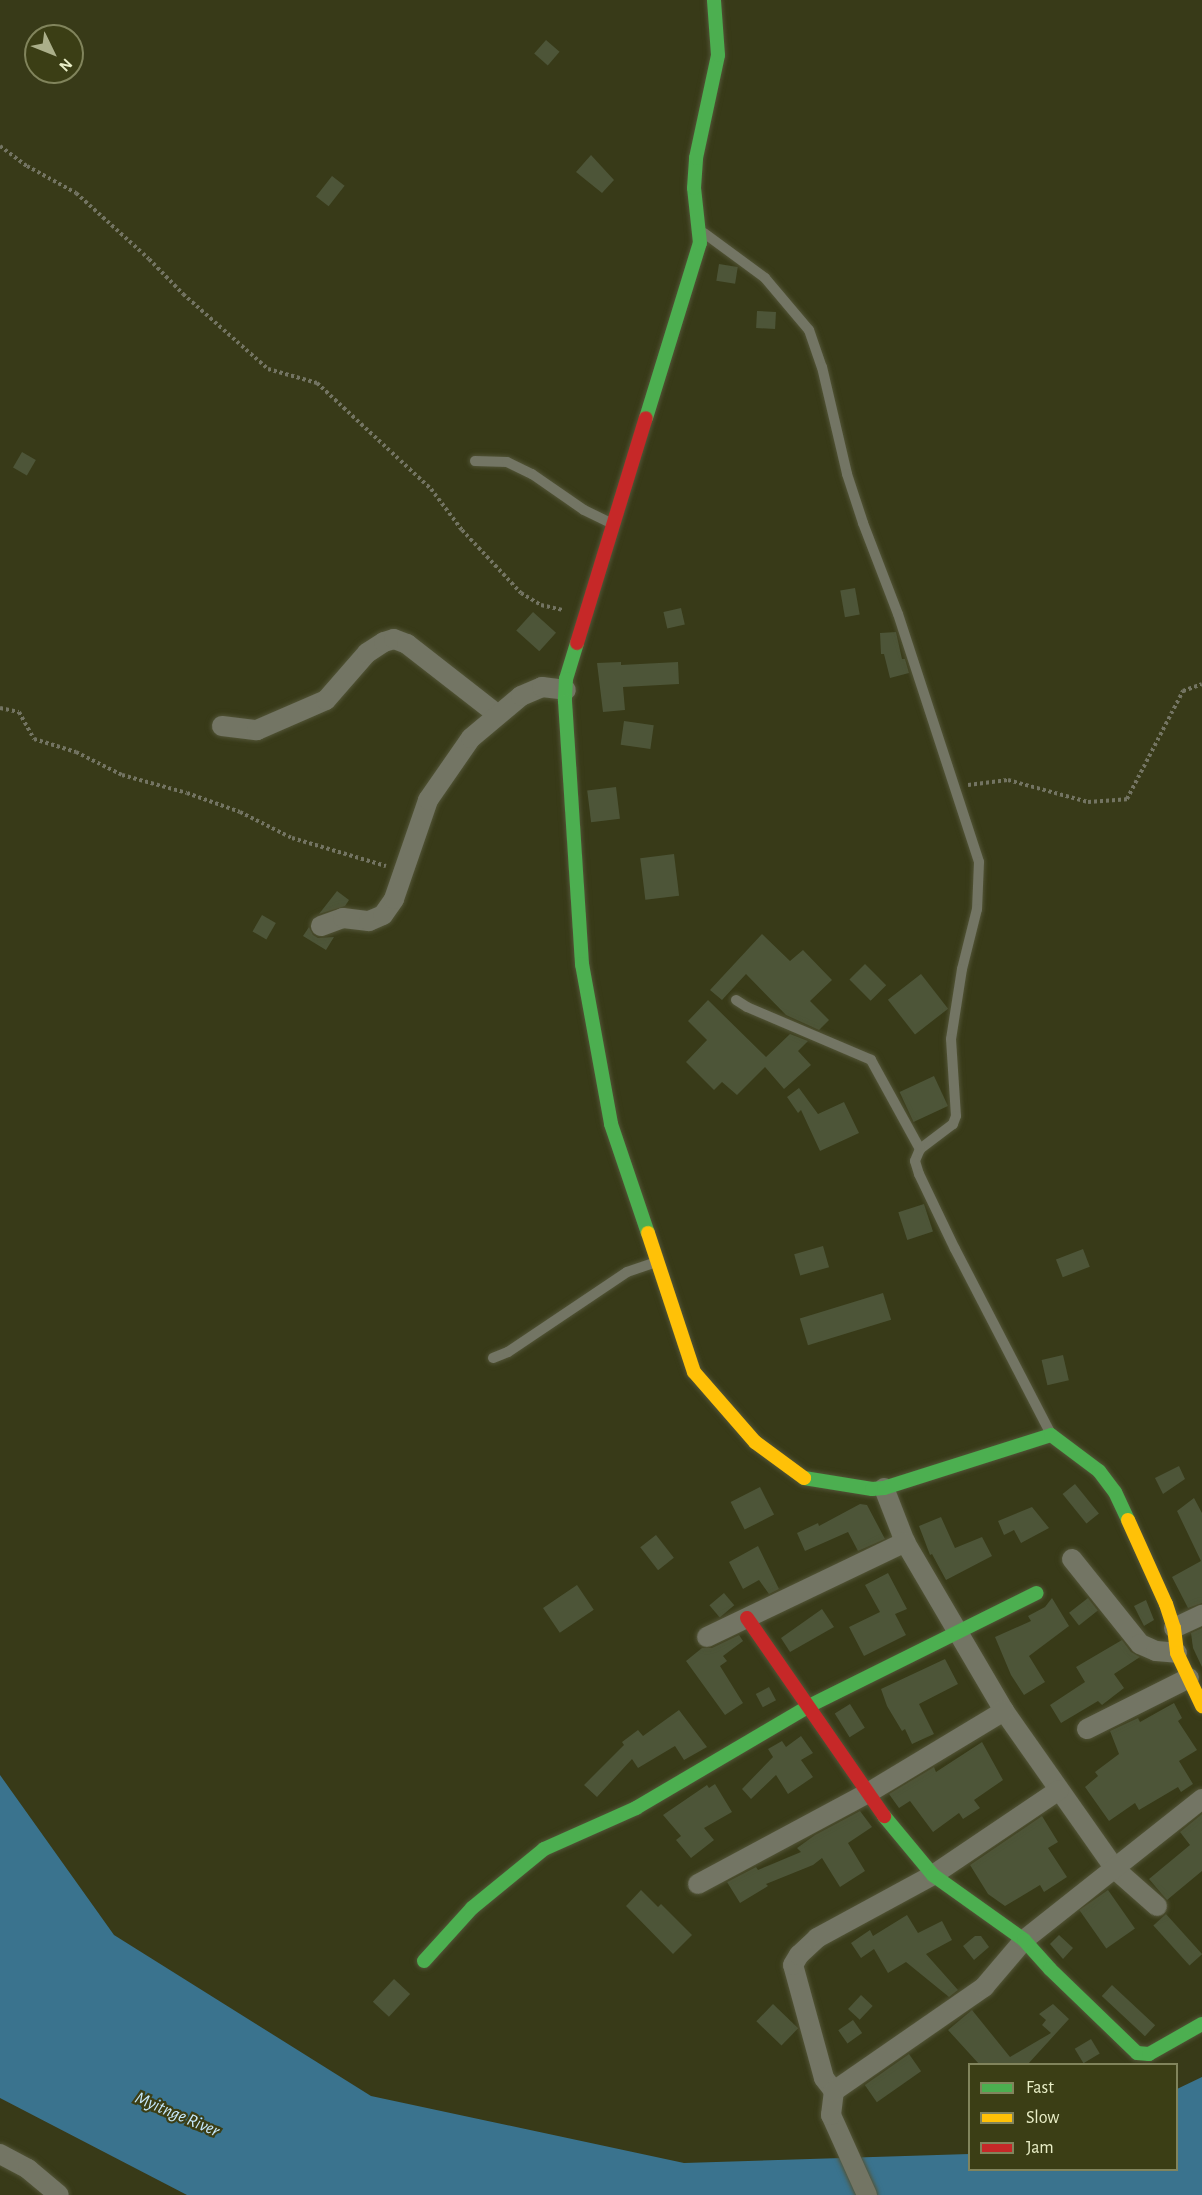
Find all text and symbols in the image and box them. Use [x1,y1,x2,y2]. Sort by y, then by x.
north arrow [24,24,84,84]
text: N [56,55,75,74]
legend [968,2063,1178,2171]
text: Fast [1026,2079,1054,2097]
water label: Myitnge River [132,2088,222,2142]
text: Slow [1026,2109,1059,2127]
text: Jam [1026,2139,1054,2157]

